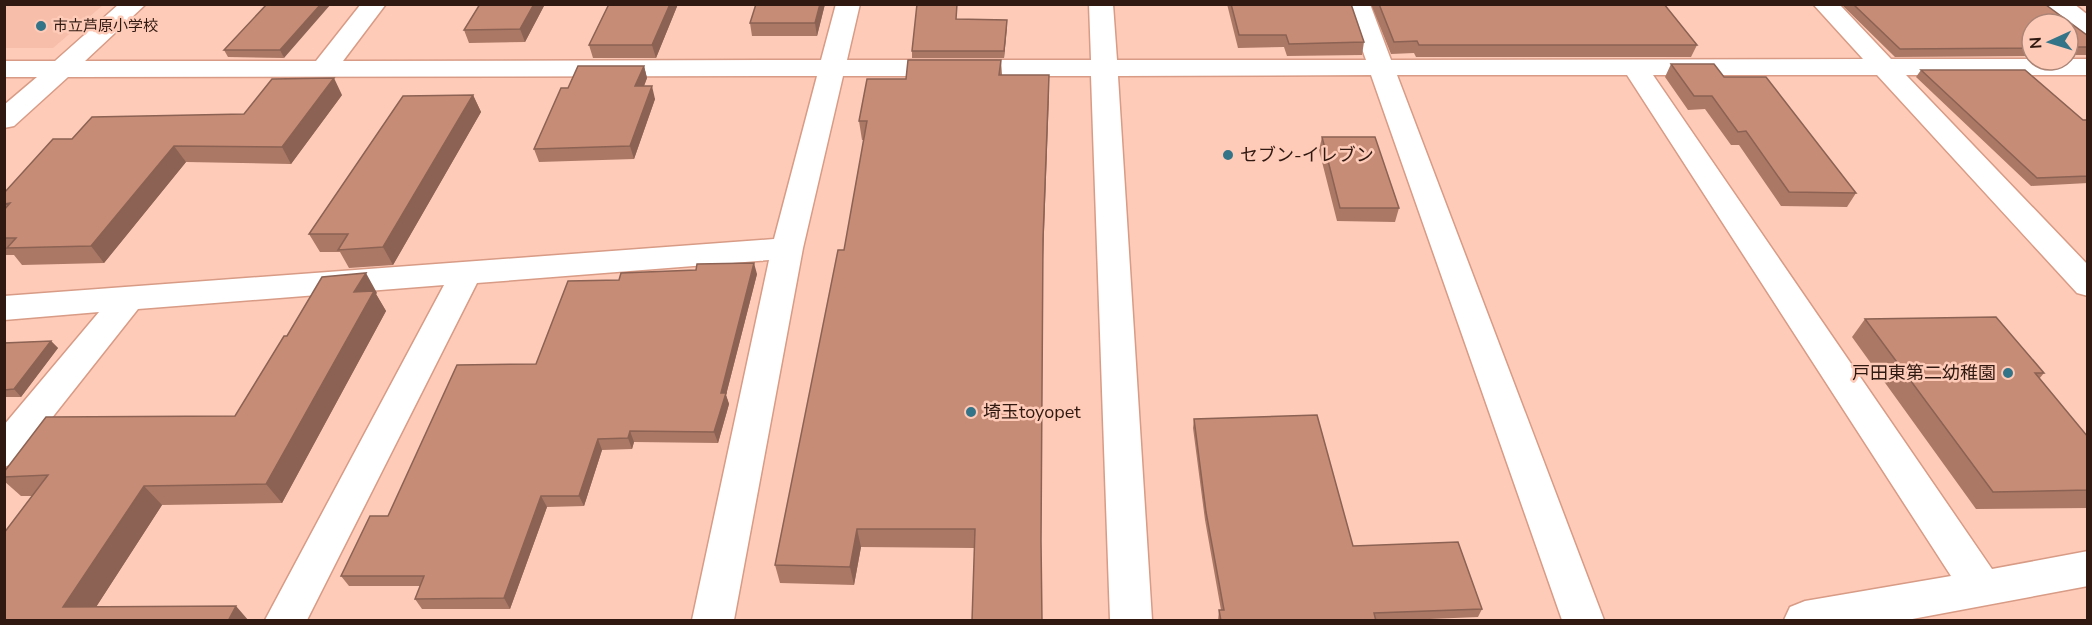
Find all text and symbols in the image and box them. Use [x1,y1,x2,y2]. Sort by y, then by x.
north arrow [2020,12,2080,72]
place label: 市立芦原小学校 [53,16,158,36]
marker: 市立芦原小学校 [34,19,48,33]
text: N [2025,36,2047,50]
place label: セブン-イレブン [1240,143,1374,167]
marker: セブン-イレブン [1221,148,1235,162]
place label: 戸田東第二幼稚園 [1852,361,1996,385]
marker: 戸田東第二幼稚園 [2001,366,2015,380]
place label: 埼玉toyopet [983,400,1081,424]
marker: 埼玉toyopet [964,405,978,419]

